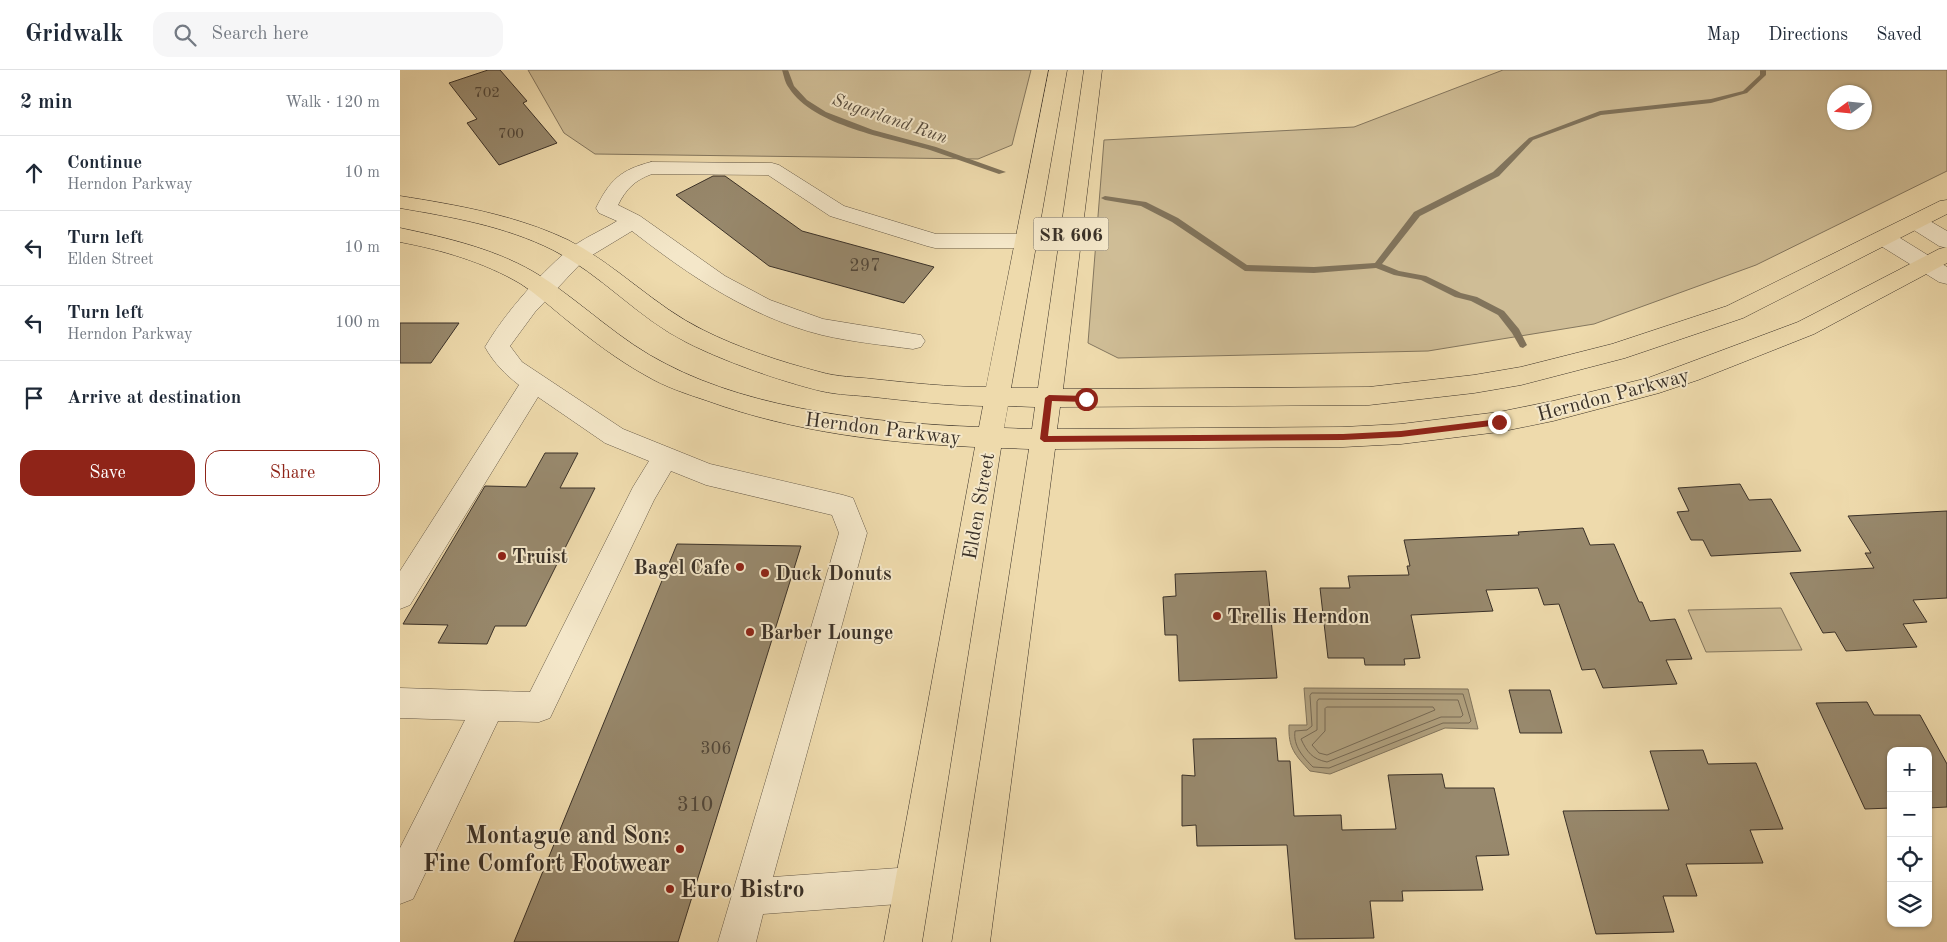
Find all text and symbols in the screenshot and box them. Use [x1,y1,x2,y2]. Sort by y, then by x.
search box [153,12,503,57]
icon: search [171,21,199,49]
text: Gridwalk [25,23,123,47]
text: Search here [211,25,309,44]
text: Map [1707,26,1740,44]
text: Directions [1768,26,1848,44]
text: Saved [1876,26,1922,44]
north arrow [1827,85,1872,130]
house number: 702 [474,86,500,101]
water label: Sugarland Run [830,91,950,147]
text: 2 min [20,92,73,113]
text: Walk · 120 m [285,95,380,111]
house number: 700 [498,127,524,142]
text: Continue [67,154,142,173]
icon: ahead [20,159,48,187]
text: 10 m [344,165,380,181]
text: Herndon Parkway [67,177,193,193]
road number: SR 606 [1034,217,1108,250]
text: Turn left [67,229,144,248]
icon: left [20,234,48,262]
text: 10 m [344,240,380,256]
text: Elden Street [67,252,154,268]
house number: 297 [849,257,881,275]
text: Turn left [67,304,144,323]
icon: left [20,309,48,337]
text: 100 m [335,315,380,331]
text: Herndon Parkway [67,327,193,343]
street label: Herndon Parkway [1535,366,1692,426]
icon: arrive [20,384,48,412]
route start [1075,388,1098,411]
text: Arrive at destination [67,389,241,408]
street label: Herndon Parkway [804,410,962,450]
route end [1488,411,1511,434]
button: Save [20,450,195,496]
button: Share [205,450,380,496]
street label: Elden Street [961,451,999,561]
place label: Truist [512,548,568,568]
marker: Truist [496,550,508,562]
place label: Bagel Cafe [634,559,730,579]
marker: Bagel Cafe [734,561,746,573]
place label: Duck Donuts [775,565,892,585]
marker: Duck Donuts [759,567,771,579]
place label: Trellis Herndon [1227,608,1370,628]
marker: Trellis Herndon [1211,610,1223,622]
place label: Barber Lounge [760,624,893,644]
marker: Barber Lounge [744,626,756,638]
house number: 306 [700,740,732,758]
map controls [1887,747,1932,927]
button: + [1887,747,1932,792]
button: − [1887,792,1932,837]
house number: 310 [677,795,713,816]
place label: Montague and Son: Fine Comfort Footwear [423,825,670,877]
button: locate [1887,837,1932,882]
marker: Montague and Son: Fine Comfort Footwear [674,843,686,855]
place label: Euro Bistro [680,879,805,903]
button: layers [1887,882,1932,927]
marker: Euro Bistro [664,883,676,895]

